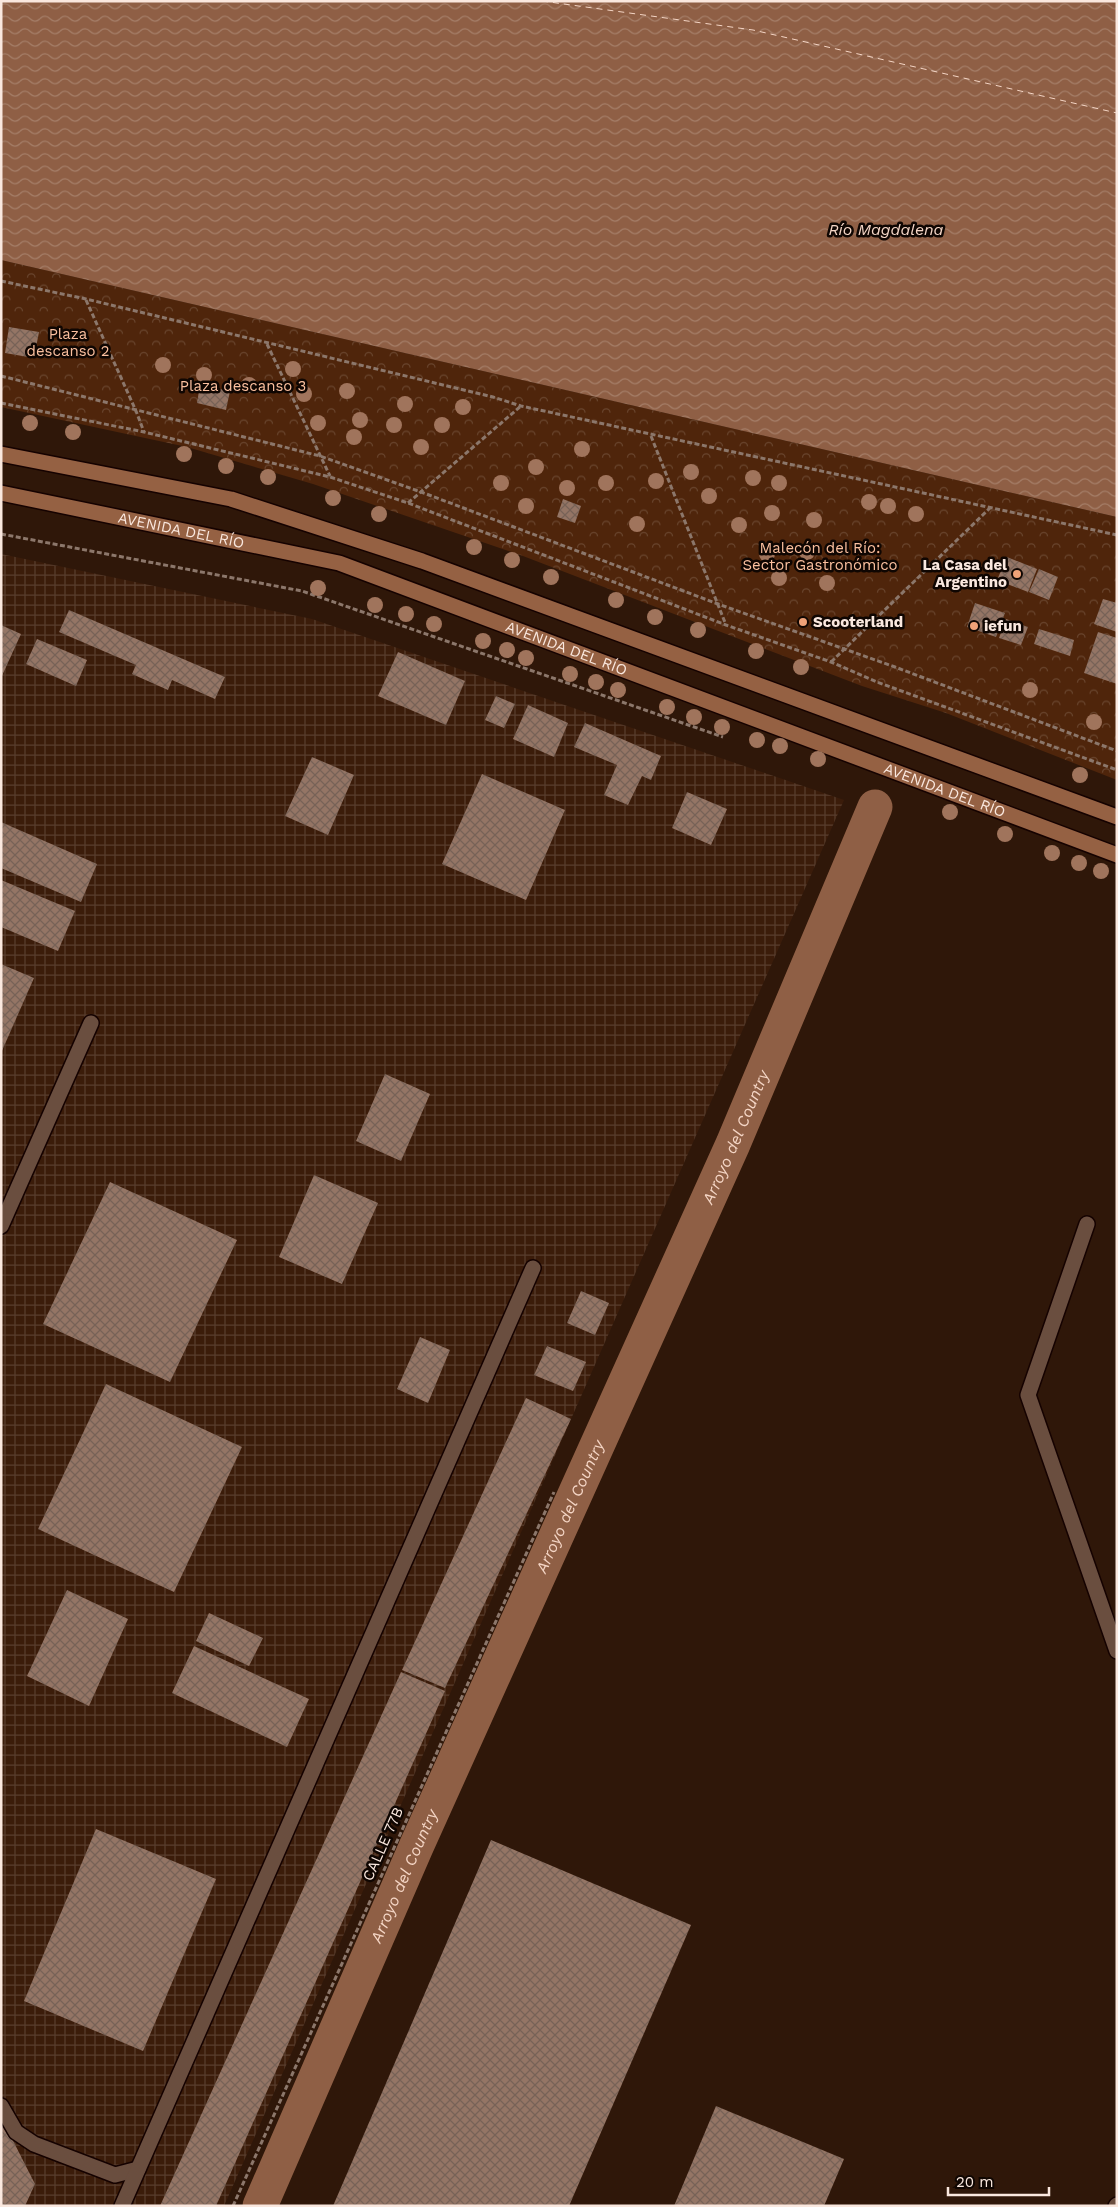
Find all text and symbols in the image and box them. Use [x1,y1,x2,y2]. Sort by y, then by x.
water label: Río Magdalena [829,220,944,239]
park label: Plaza descanso 2 [27,325,109,360]
park label: Plaza descanso 3 [180,377,306,395]
street label: AVENIDA DEL RÍO [116,508,246,552]
park label: Malecón del Río: Sector Gastronómico [742,539,898,574]
place label: La Casa del Argentino [922,556,1007,591]
marker: La Casa del Argentino [1011,568,1023,580]
place label: Scooterland [813,613,903,631]
marker: Scooterland [797,616,809,628]
street label: AVENIDA DEL RÍO [503,617,630,679]
place label: iefun [984,617,1022,635]
marker: iefun [968,620,980,632]
street label: AVENIDA DEL RÍO [881,759,1008,821]
water label: Arroyo del Country [697,1066,773,1208]
water label: Arroyo del Country [531,1436,608,1577]
street label: CALLE 77B [359,1804,407,1884]
water label: Arroyo del Country [366,1805,442,1946]
scale bar [948,2164,1049,2196]
text: 20 m [956,2173,994,2191]

